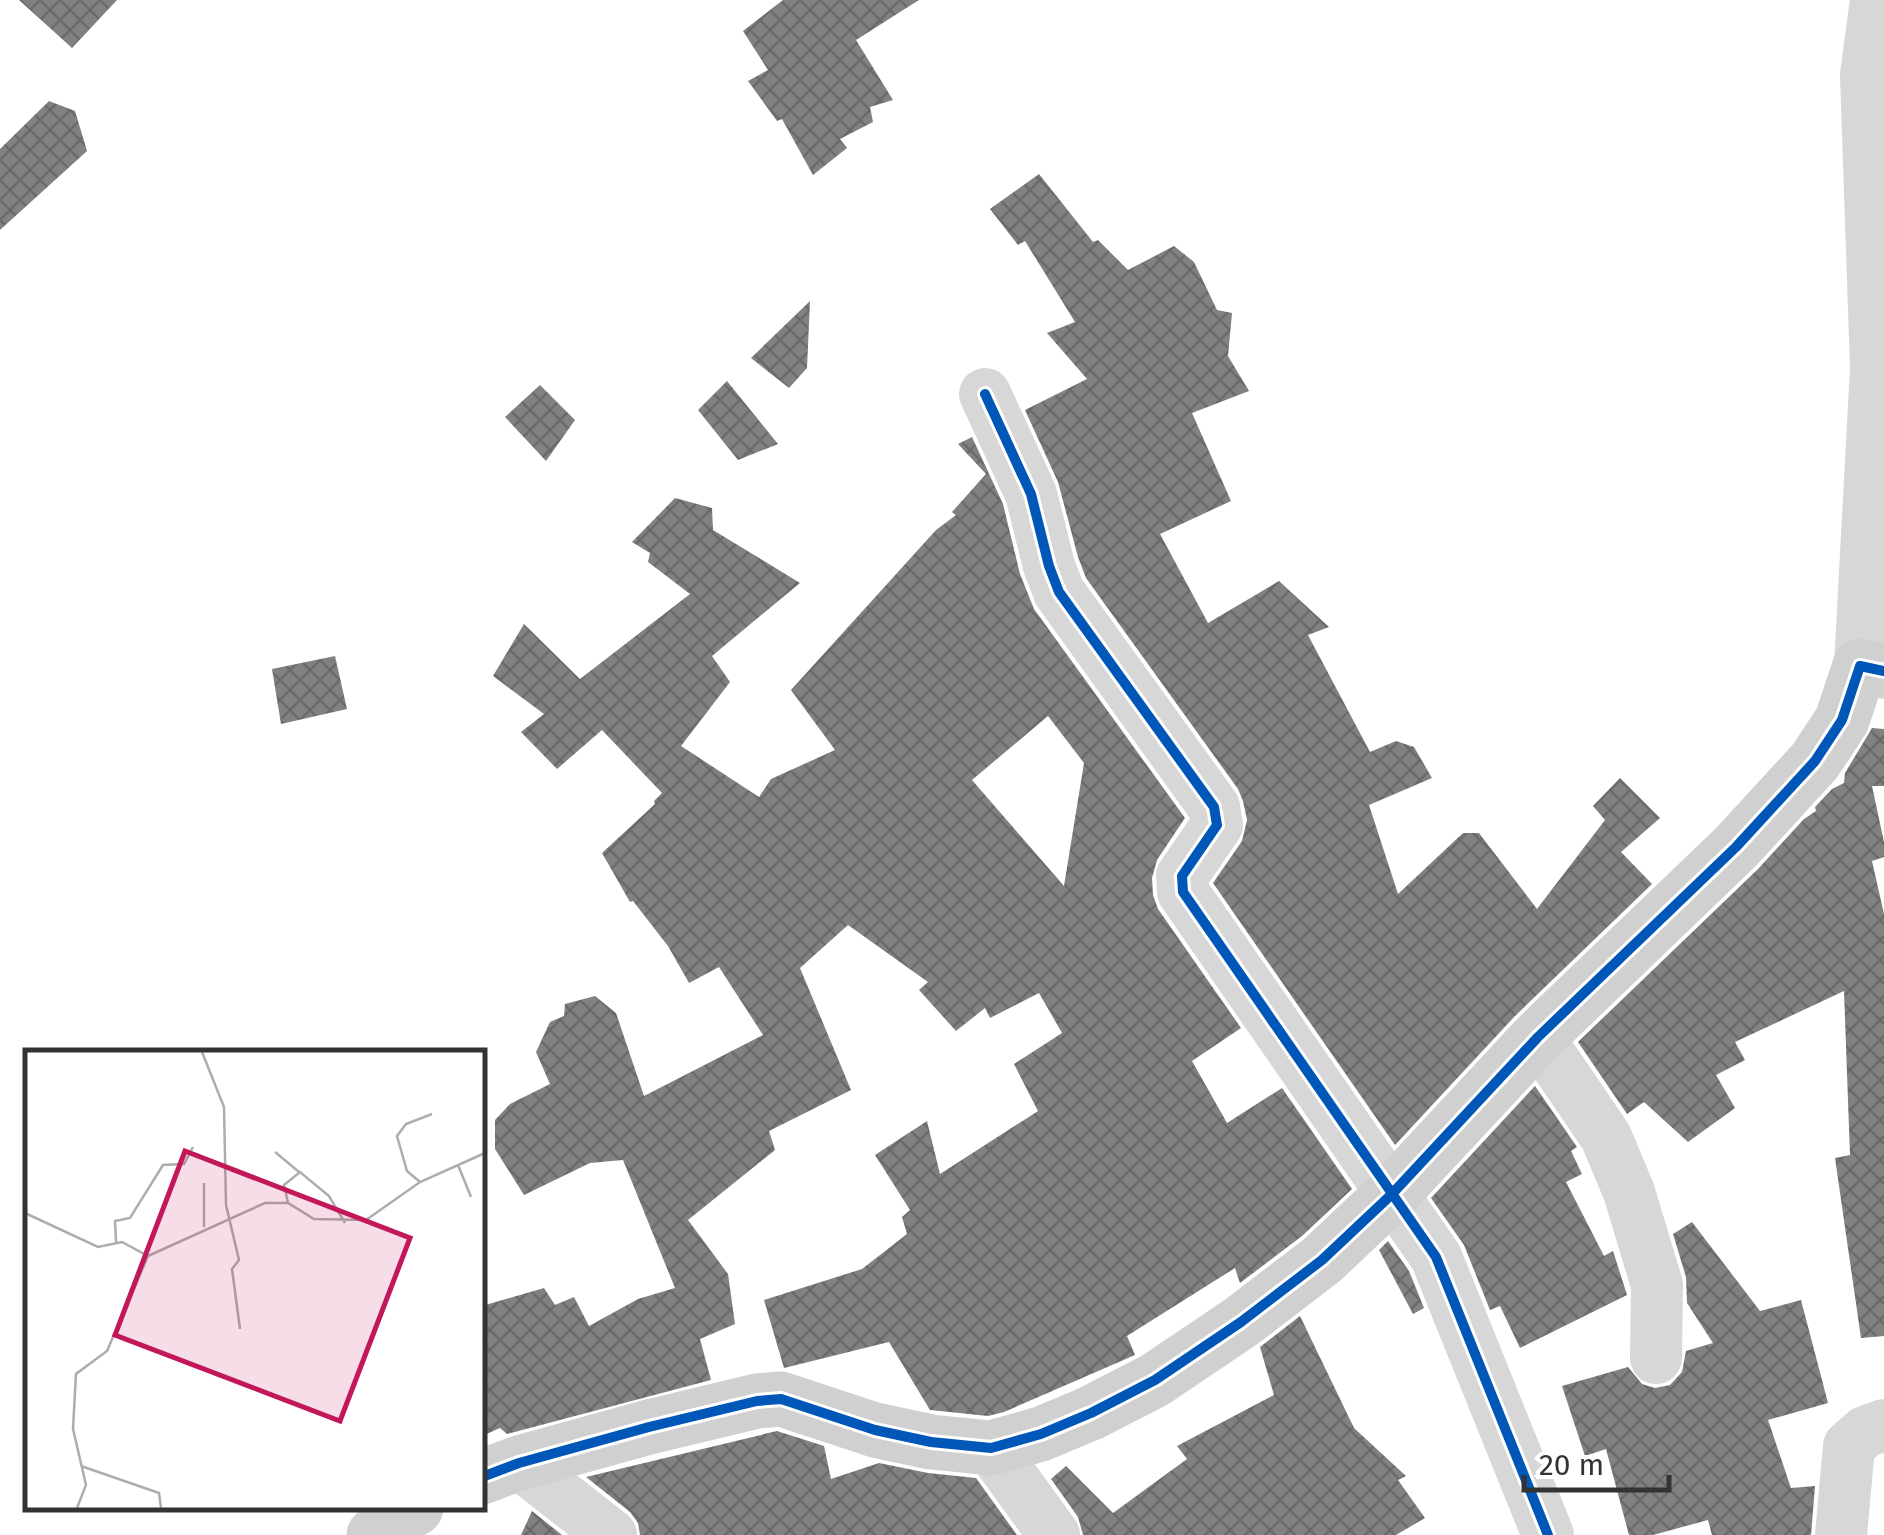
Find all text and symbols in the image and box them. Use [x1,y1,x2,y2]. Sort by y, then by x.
inset map [25,1050,485,1510]
scale bar [1524,1430,1669,1492]
text: 20 m [1539,1447,1604,1483]

